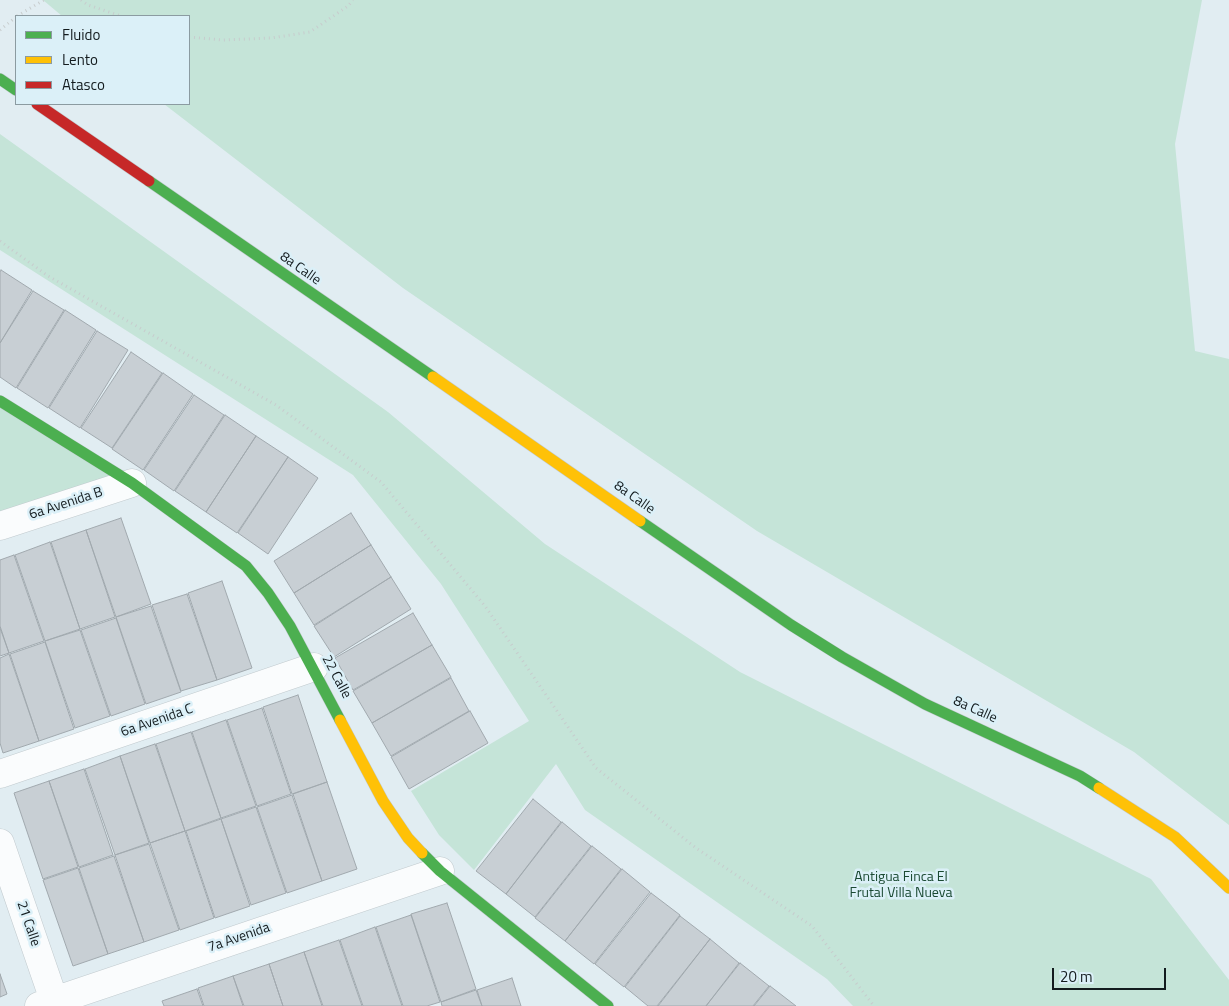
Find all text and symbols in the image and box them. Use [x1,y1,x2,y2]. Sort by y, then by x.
legend [15,15,190,105]
text: Fluido [62,23,100,46]
text: Lento [62,48,98,71]
text: Atasco [62,73,105,96]
street label: 8a Calle [276,249,324,289]
street label: 8a Calle [610,478,658,518]
street label: 6a Avenida B [27,484,105,524]
street label: 22 Calle [318,652,354,702]
street label: 8a Calle [951,693,999,727]
street label: 6a Avenida C [119,701,195,741]
park label: Antigua Finca El Frutal Villa Nueva [850,870,952,902]
street label: 21 Calle [12,899,44,949]
street label: 7a Avenida [206,920,272,956]
scale bar [1054,958,1168,990]
text: 20 m [1060,965,1093,988]

